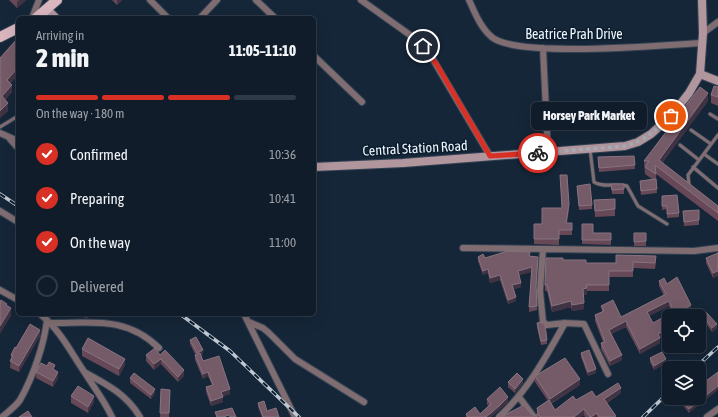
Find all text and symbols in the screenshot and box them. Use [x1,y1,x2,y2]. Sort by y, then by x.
street label: Beatrice Prah Drive [525,26,623,42]
text: Arriving in [36,28,84,43]
pin [406,29,440,63]
icon: home [412,35,434,57]
text: 11:05–11:10 [229,42,296,59]
text: 2 min [36,43,89,73]
pin [654,99,688,133]
callout: Horsey Park Market [531,102,647,130]
icon: bag [660,105,682,127]
text: On the way · 180 m [36,106,124,121]
text: Horsey Park Market [543,108,635,123]
courier [518,133,558,173]
street label: Central Station Road [362,137,468,159]
icon: bike [527,142,549,164]
icon: check [36,143,58,165]
text: Confirmed [70,146,128,163]
text: 10:36 [269,147,296,162]
icon: check [36,187,58,209]
text: Preparing [70,190,124,207]
text: 10:41 [269,191,296,206]
icon: check [36,231,58,253]
text: On the way [70,234,131,251]
text: 11:00 [269,235,296,250]
text: Delivered [70,278,124,295]
map controls [662,309,706,405]
button: locate [662,309,706,353]
button: layers [662,361,706,405]

